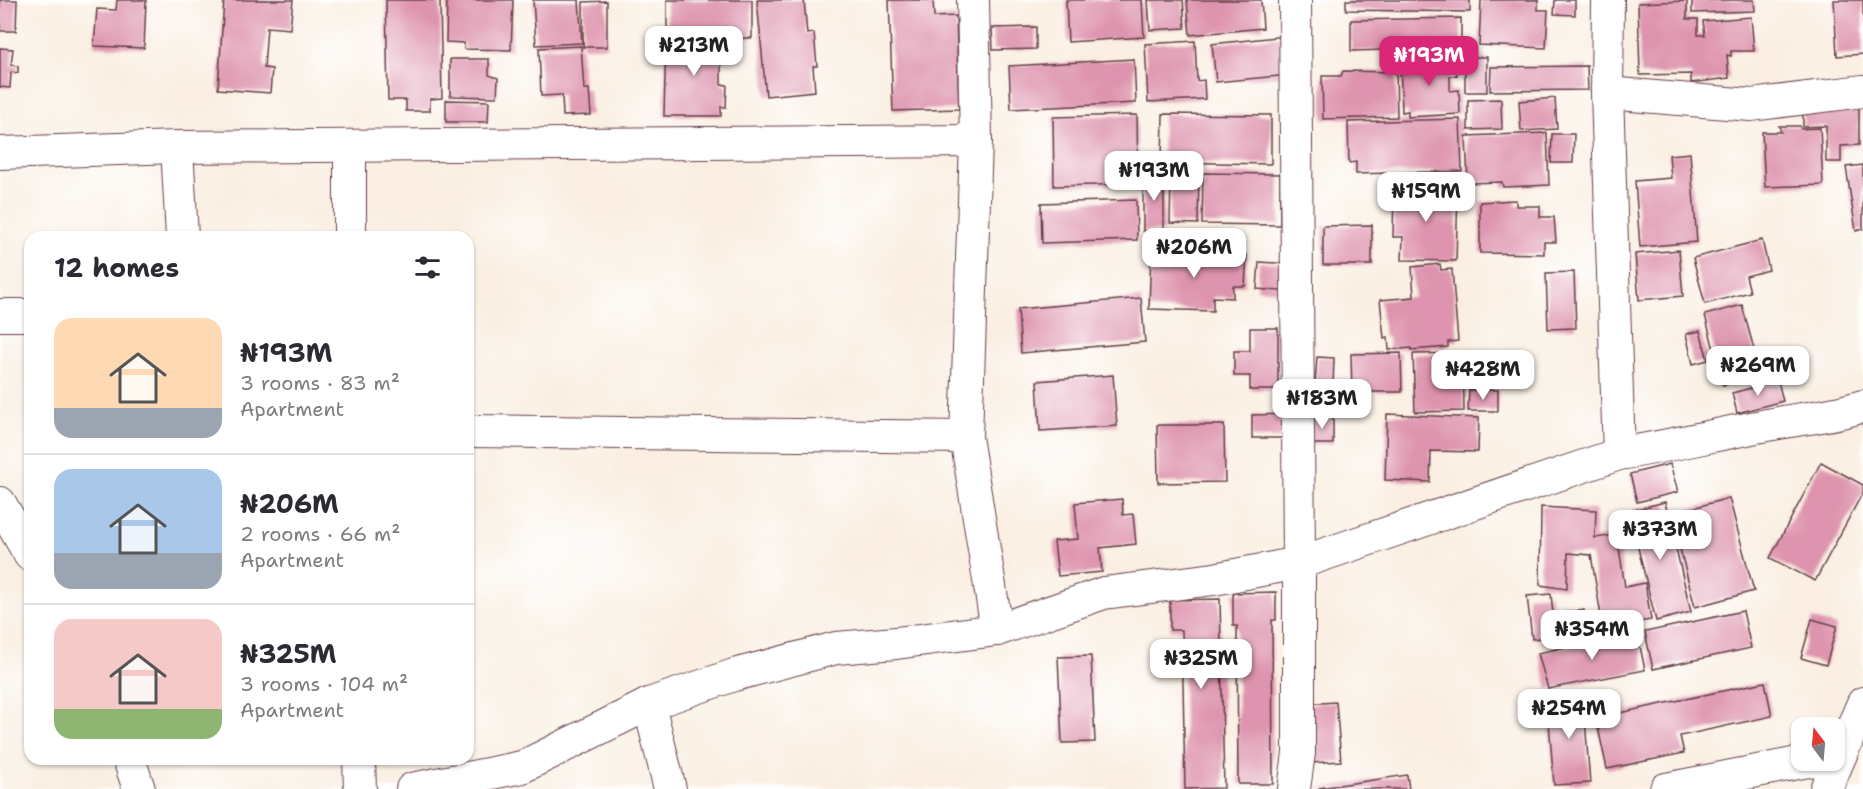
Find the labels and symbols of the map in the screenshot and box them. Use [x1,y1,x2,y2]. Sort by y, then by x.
pin: ₦213M [652,26,736,77]
pin: ₦193M [1387,36,1471,87]
pin: ₦193M [1112,151,1196,202]
pin: ₦159M [1384,172,1468,223]
pin: ₦206M [1152,228,1236,279]
pin: ₦269M [1716,346,1800,397]
pin: ₦428M [1441,350,1525,401]
pin: ₦183M [1280,379,1364,430]
pin: ₦373M [1618,510,1702,561]
pin: ₦354M [1550,610,1634,661]
pin: ₦325M [1159,639,1243,690]
pin: ₦254M [1527,689,1611,740]
north arrow [1791,717,1845,771]

